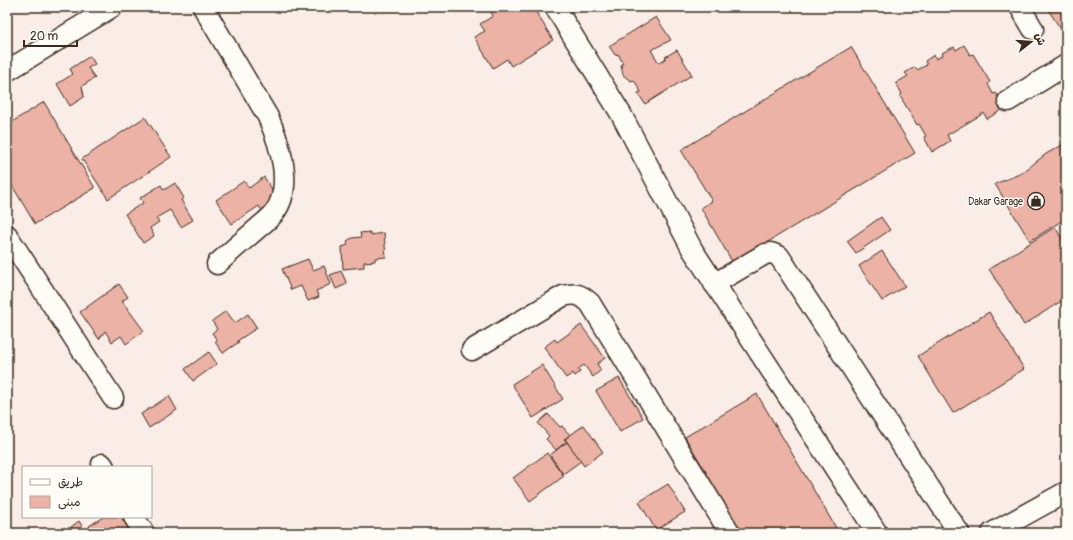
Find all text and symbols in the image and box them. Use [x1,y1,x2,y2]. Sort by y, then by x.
scale bar [24,22,77,48]
north arrow [1011,22,1051,62]
text: 20 m [30,29,59,44]
text: ش [1032,32,1048,47]
shop icon: Dakar Garage [1026,191,1046,211]
place label: Dakar Garage [968,196,1023,208]
legend [22,466,152,518]
text: طريق [58,475,83,490]
text: مبنى [58,495,81,510]

